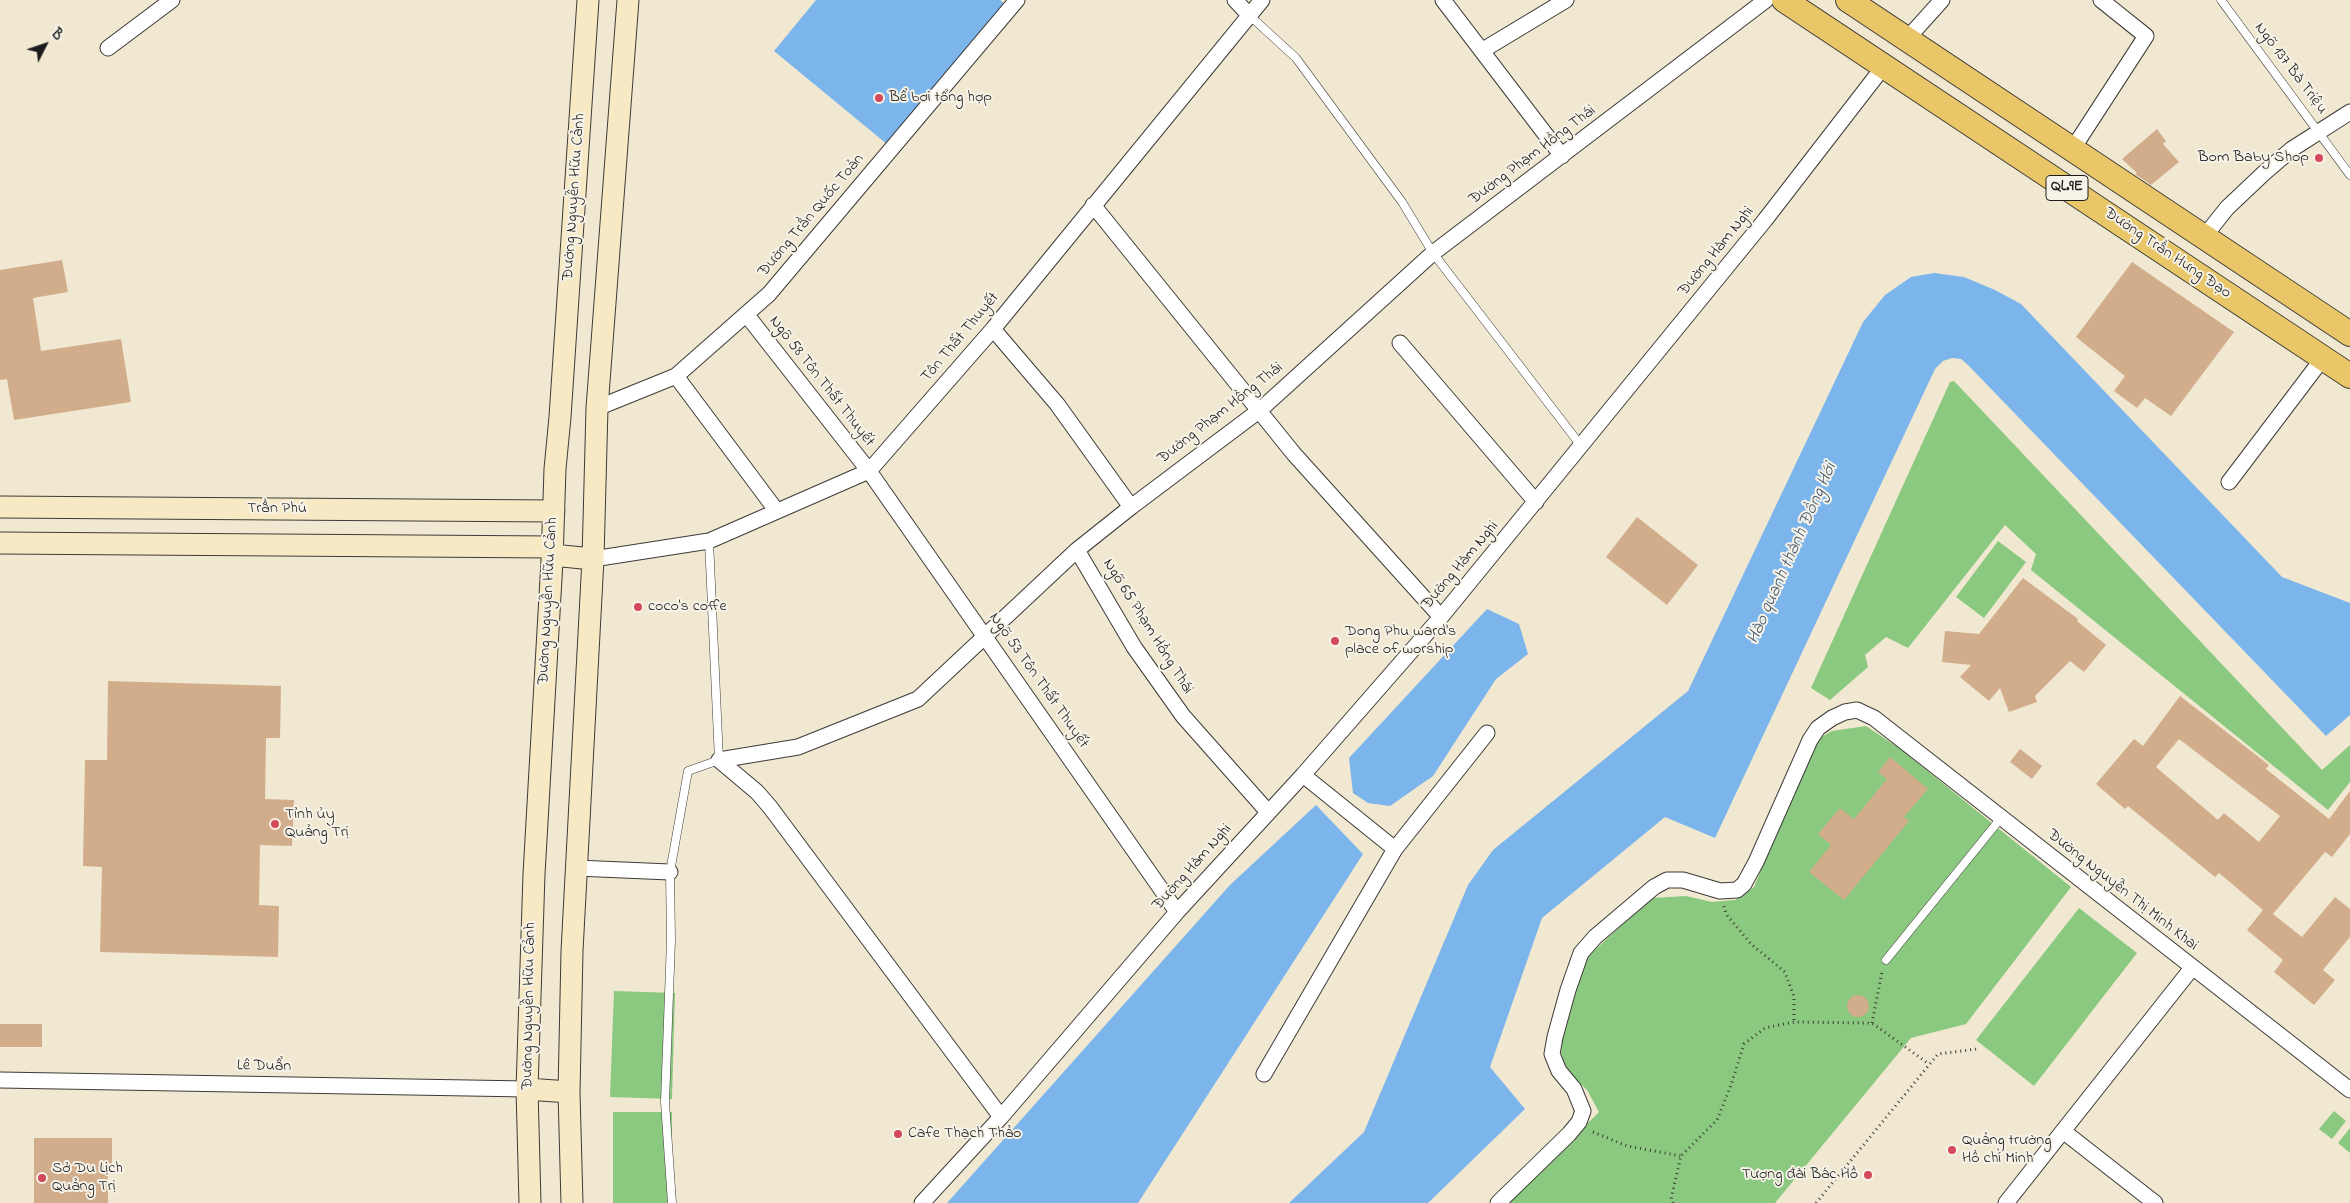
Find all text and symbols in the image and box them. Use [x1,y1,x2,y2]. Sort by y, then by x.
street label: Ngõ 137 Bà Triệu [2249,19,2331,119]
north arrow [20,20,70,70]
text: B [46,24,68,45]
place label: Bể bơi tổng hợp [889,88,992,108]
marker: Bể bơi tổng hợp [873,92,885,104]
street label: Đường Phạm Hồng Thái [1466,102,1600,210]
street label: Đường Nguyễn Hữu Cảnh [560,113,590,281]
place label: Bom Baby Shop [2198,148,2309,168]
street label: Đường Trần Quốc Toản [755,151,869,281]
marker: Bom Baby Shop [2313,152,2325,164]
road number: QL.9E [2046,176,2088,200]
street label: Đường Hàm Nghi [1675,203,1759,301]
street label: Đường Trần Hưng Đạo [2100,204,2234,304]
street label: Tôn Thất Thuyết [918,289,1004,387]
street label: Ngõ 58 Tôn Thất Thuyết [764,313,878,451]
street label: Đường Phạm Hồng Thái [1155,359,1287,469]
water label: Hào quanh thành Đồng Hới [1743,460,1843,648]
street label: Trần Phú [247,499,307,519]
street label: Đường Nguyễn Hữu Cảnh [535,517,563,685]
street label: Đường Hàm Nghi [1418,518,1504,614]
street label: Ngõ 65 Phạm Hồng Thái [1098,556,1196,698]
place label: coco's coffe [648,597,727,617]
marker: coco's coffe [632,601,644,613]
street label: Ngõ 53 Tôn Thất Thuyết [984,609,1092,753]
place label: Dong Phu ward's place of worship [1345,622,1456,660]
marker: Dong Phu ward's place of worship [1329,635,1341,647]
place label: Tỉnh ủy Quảng Trị [285,805,349,843]
marker: Tỉnh ủy Quảng Trị [269,818,281,830]
street label: Đường Hàm Nghi [1149,821,1237,915]
street label: Đường Nguyễn Thị Minh Khai [2043,826,2201,956]
street label: Đường Nguyễn Hữu Cảnh [519,922,541,1090]
street label: Lê Duẩn [237,1057,291,1077]
place label: Cafe Thạch Thảo [908,1124,1021,1144]
marker: Cafe Thạch Thảo [892,1128,904,1140]
place label: Quảng trường Hồ chí Minh [1962,1131,2051,1169]
marker: Quảng trường Hồ chí Minh [1946,1144,1958,1156]
place label: Sở Du Lịch Quảng Trị [52,1159,123,1197]
place label: Tượng đài Bác Hồ [1742,1165,1858,1185]
marker: Tượng đài Bác Hồ [1862,1169,1874,1181]
marker: Sở Du Lịch Quảng Trị [36,1172,48,1184]

